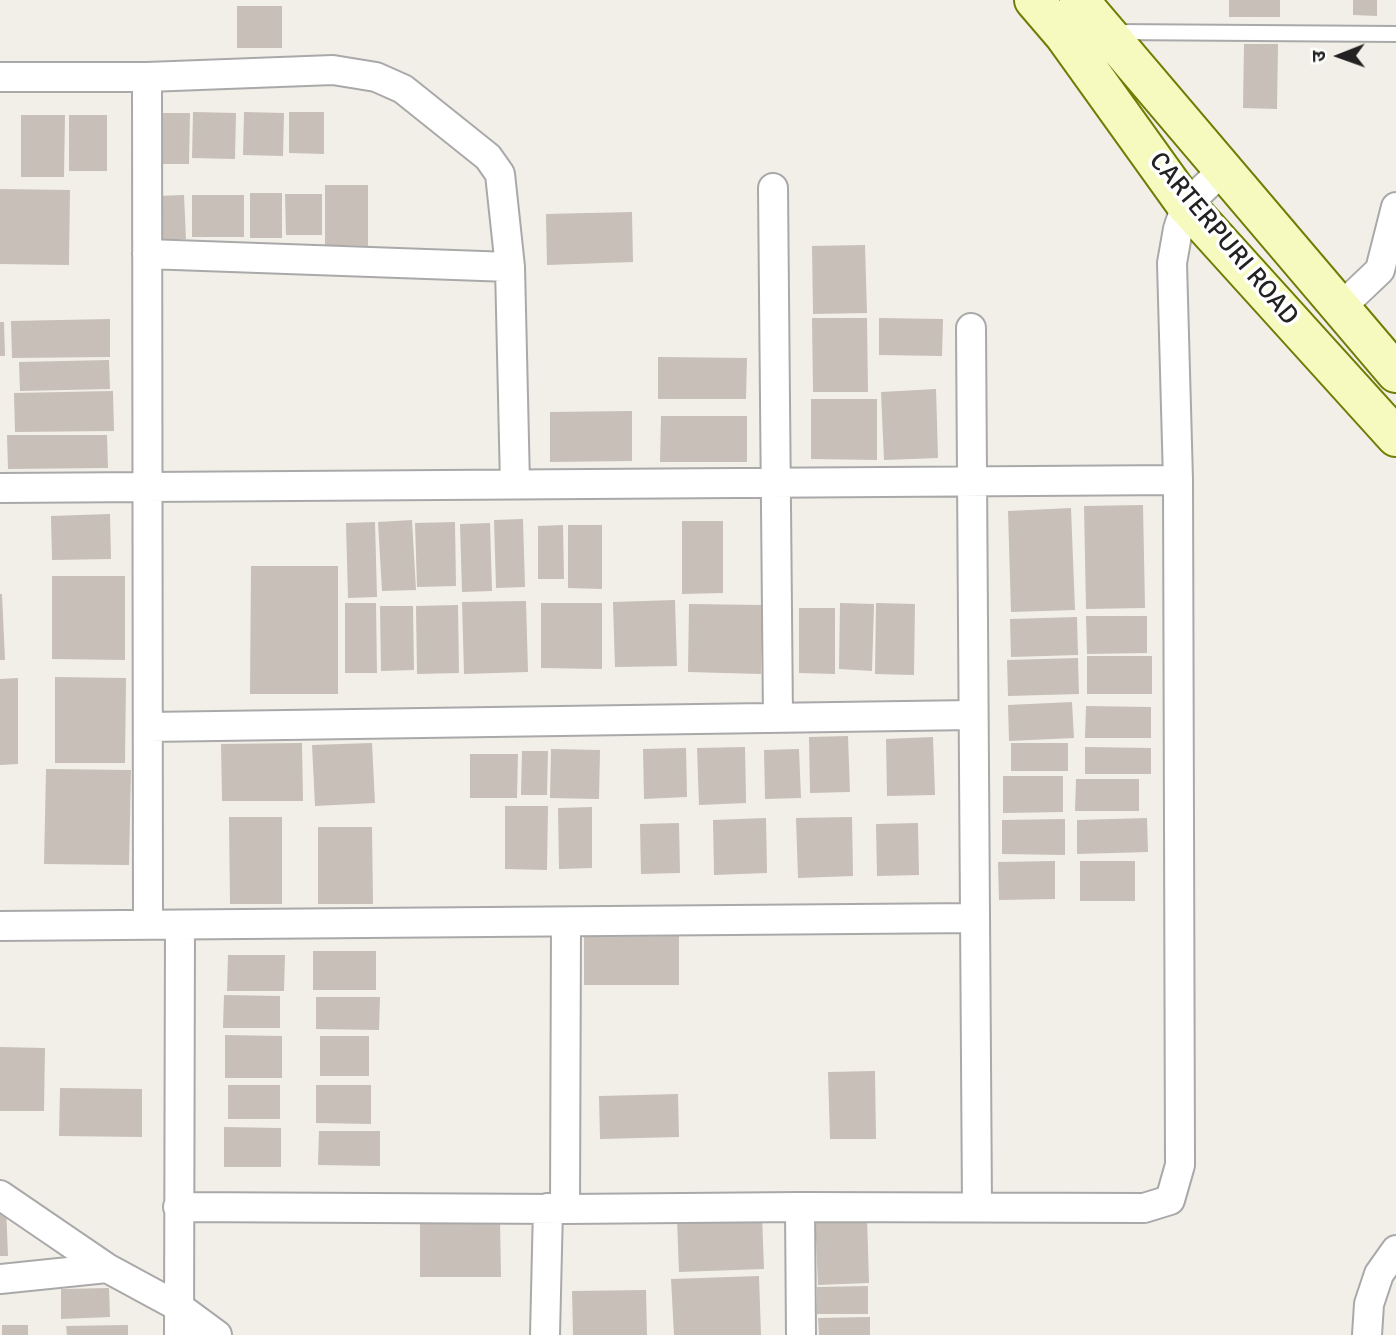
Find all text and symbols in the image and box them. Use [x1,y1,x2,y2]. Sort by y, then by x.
north arrow [1305,21,1375,91]
text: उ [1307,51,1331,62]
street label: CARTERPURI ROAD [1142,146,1304,332]

